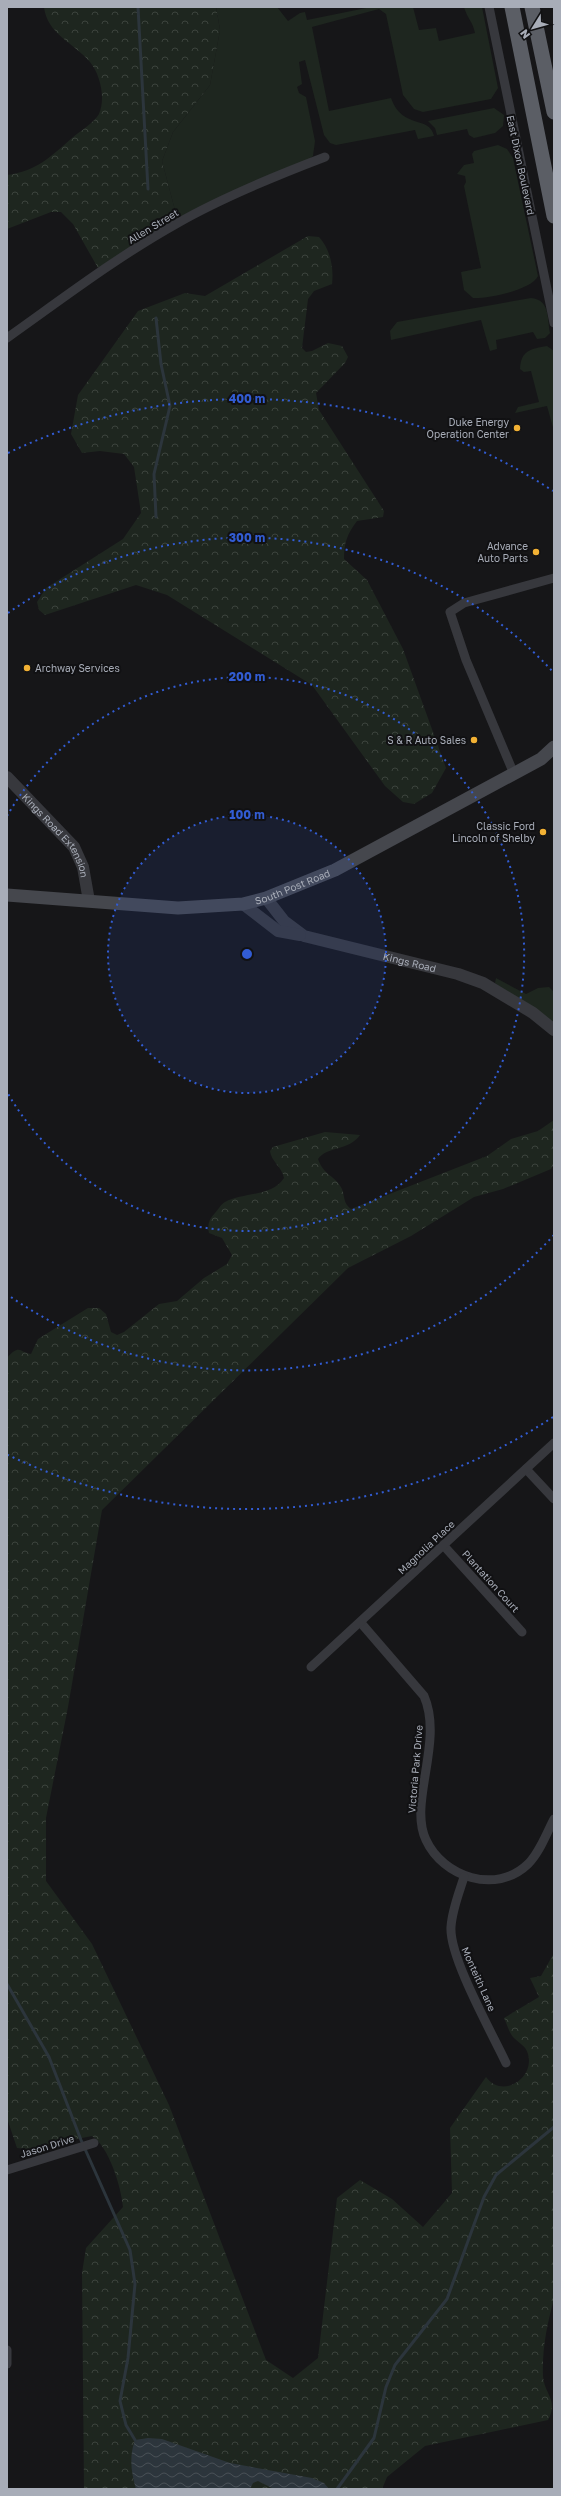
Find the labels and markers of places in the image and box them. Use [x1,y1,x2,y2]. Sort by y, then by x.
place label: Duke Energy Operation Center [427,416,509,440]
marker: Duke Energy Operation Center [512,423,522,433]
place label: Advance Auto Parts [477,540,528,564]
marker: Advance Auto Parts [531,547,541,557]
place label: Archway Services [35,662,120,674]
marker: Archway Services [22,663,32,673]
place label: S & R Auto Sales [387,734,466,746]
marker: S & R Auto Sales [469,735,479,745]
place label: Classic Ford Lincoln of Shelby [452,820,535,844]
marker: Classic Ford Lincoln of Shelby [538,827,548,837]
centre of rings [240,947,254,961]

